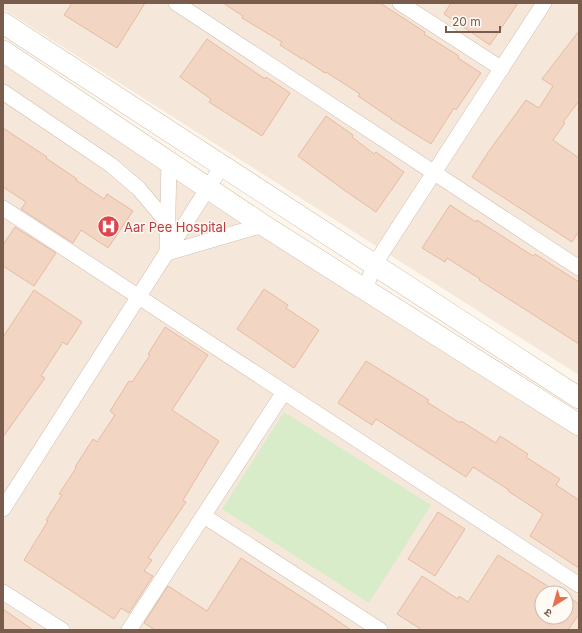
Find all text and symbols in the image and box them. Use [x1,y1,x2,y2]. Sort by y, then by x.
scale bar [446,8,500,34]
text: 20 m [452,14,481,29]
hospital icon: Aar Pee Hospital [95,214,121,240]
place label: Aar Pee Hospital [124,219,226,235]
north arrow [534,585,574,625]
text: उ [541,605,555,621]

